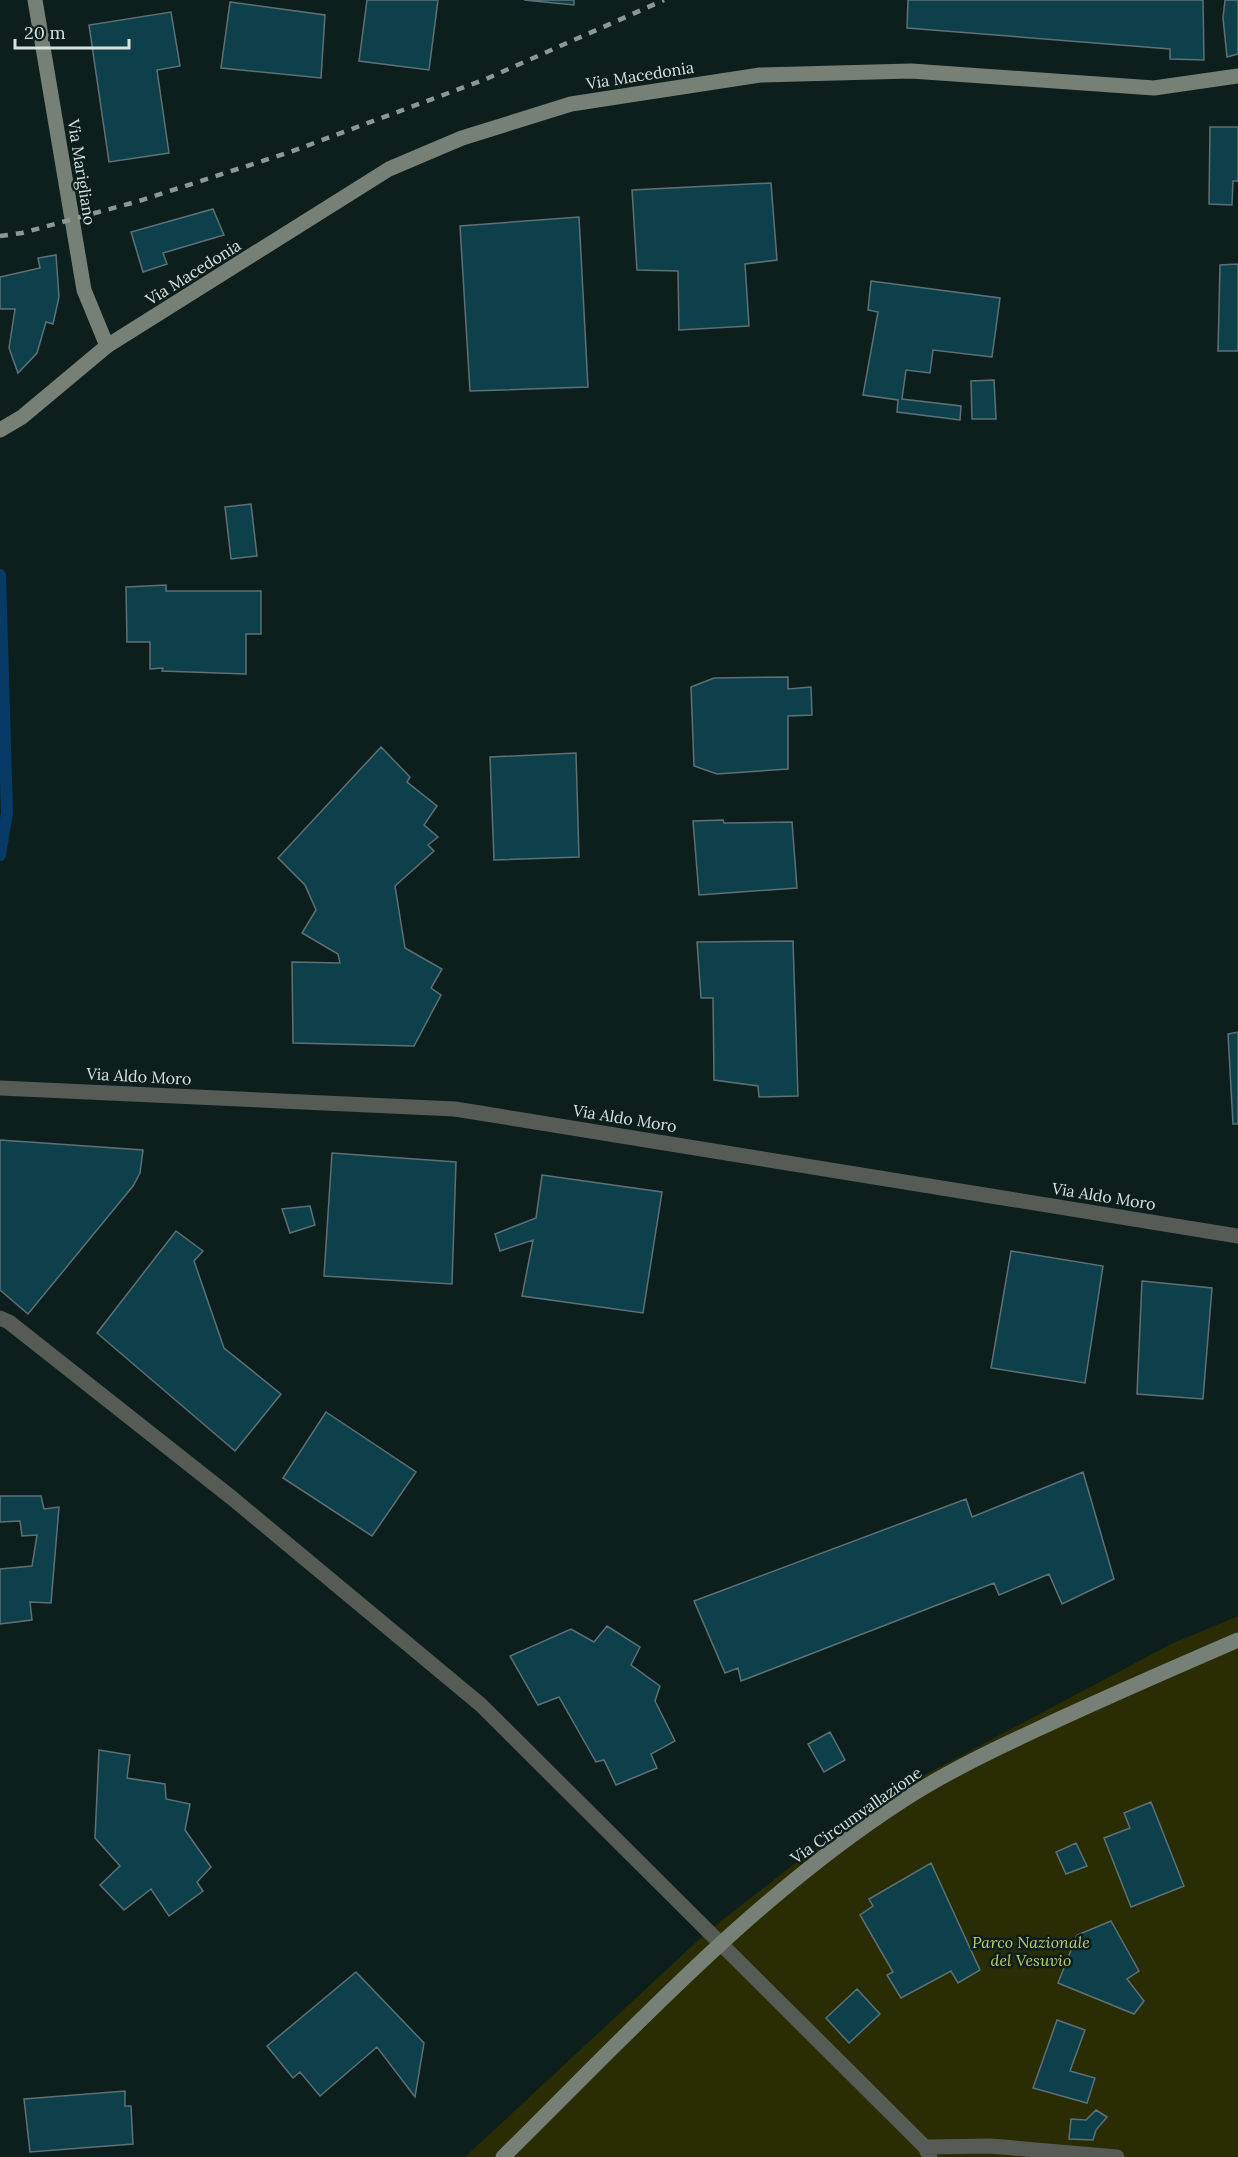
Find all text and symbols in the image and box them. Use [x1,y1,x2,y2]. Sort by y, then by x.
scale bar [15,12,129,50]
text: 20 m [24,21,66,44]
street label: Via Macedonia [584,57,695,94]
street label: Via Marigliano [64,117,100,226]
street label: Via Macedonia [141,235,244,310]
street label: Via Aldo Moro [85,1063,192,1089]
street label: Via Aldo Moro [571,1100,678,1136]
street label: Via Aldo Moro [1050,1178,1157,1214]
street label: Via Circumvallazione [786,1762,926,1868]
park label: Parco Nazionale del Vesuvio [972,1932,1090,1970]

